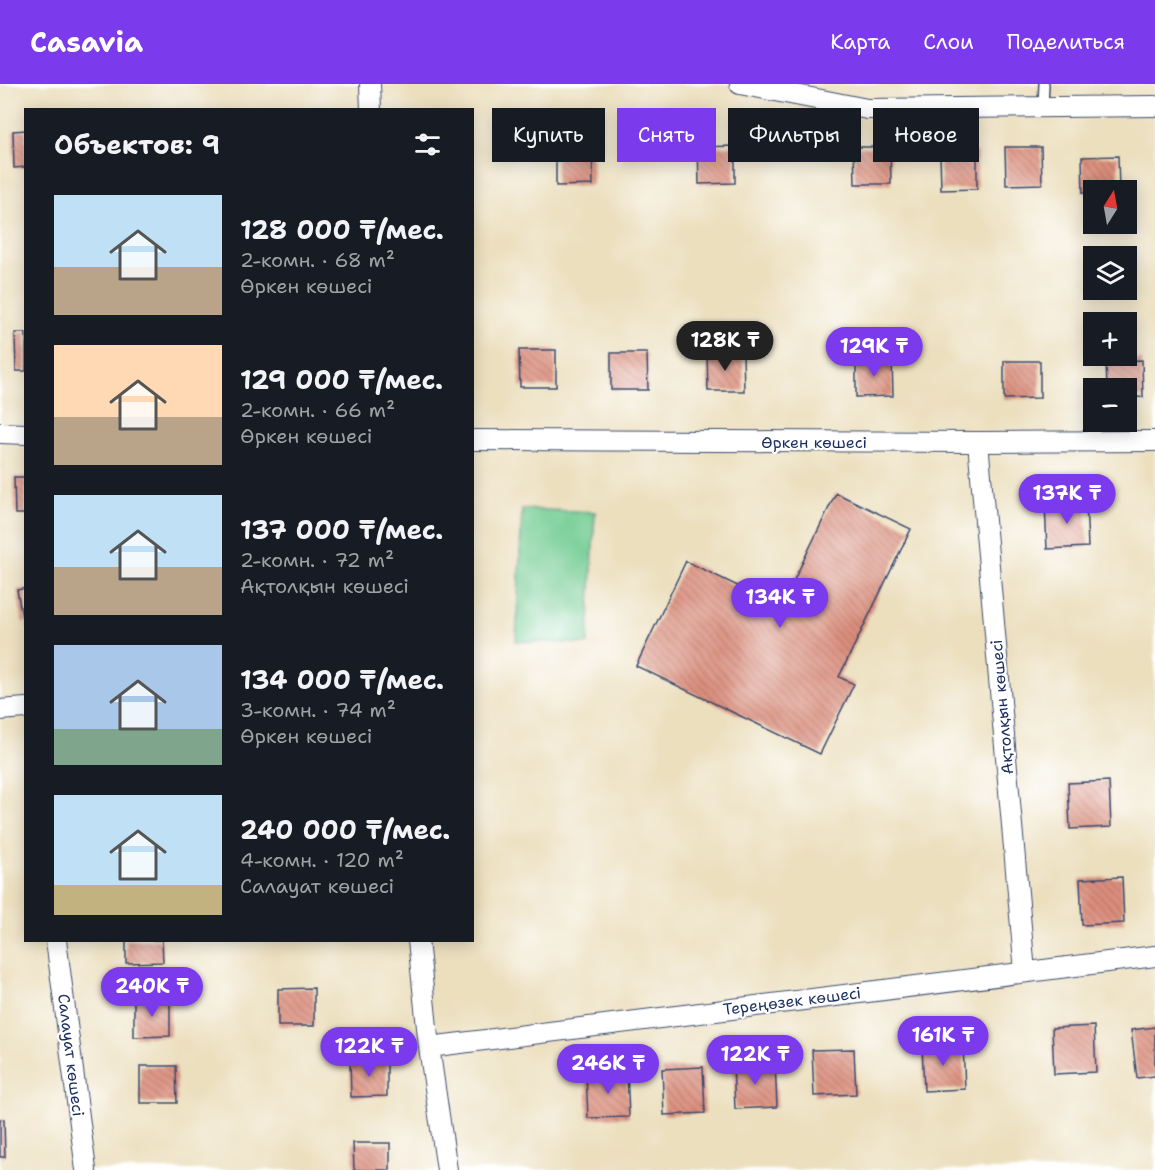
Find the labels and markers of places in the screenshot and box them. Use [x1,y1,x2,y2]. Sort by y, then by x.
pin: 128K ₸ [676,321,774,372]
pin: 129K ₸ [825,327,923,378]
pin: 137K ₸ [1018,474,1116,525]
pin: 134K ₸ [731,578,829,629]
pin: 240K ₸ [103,967,201,1018]
pin: 161K ₸ [894,1016,992,1067]
pin: 122K ₸ [320,1027,418,1078]
pin: 122K ₸ [706,1035,804,1086]
pin: 246K ₸ [559,1044,657,1095]

